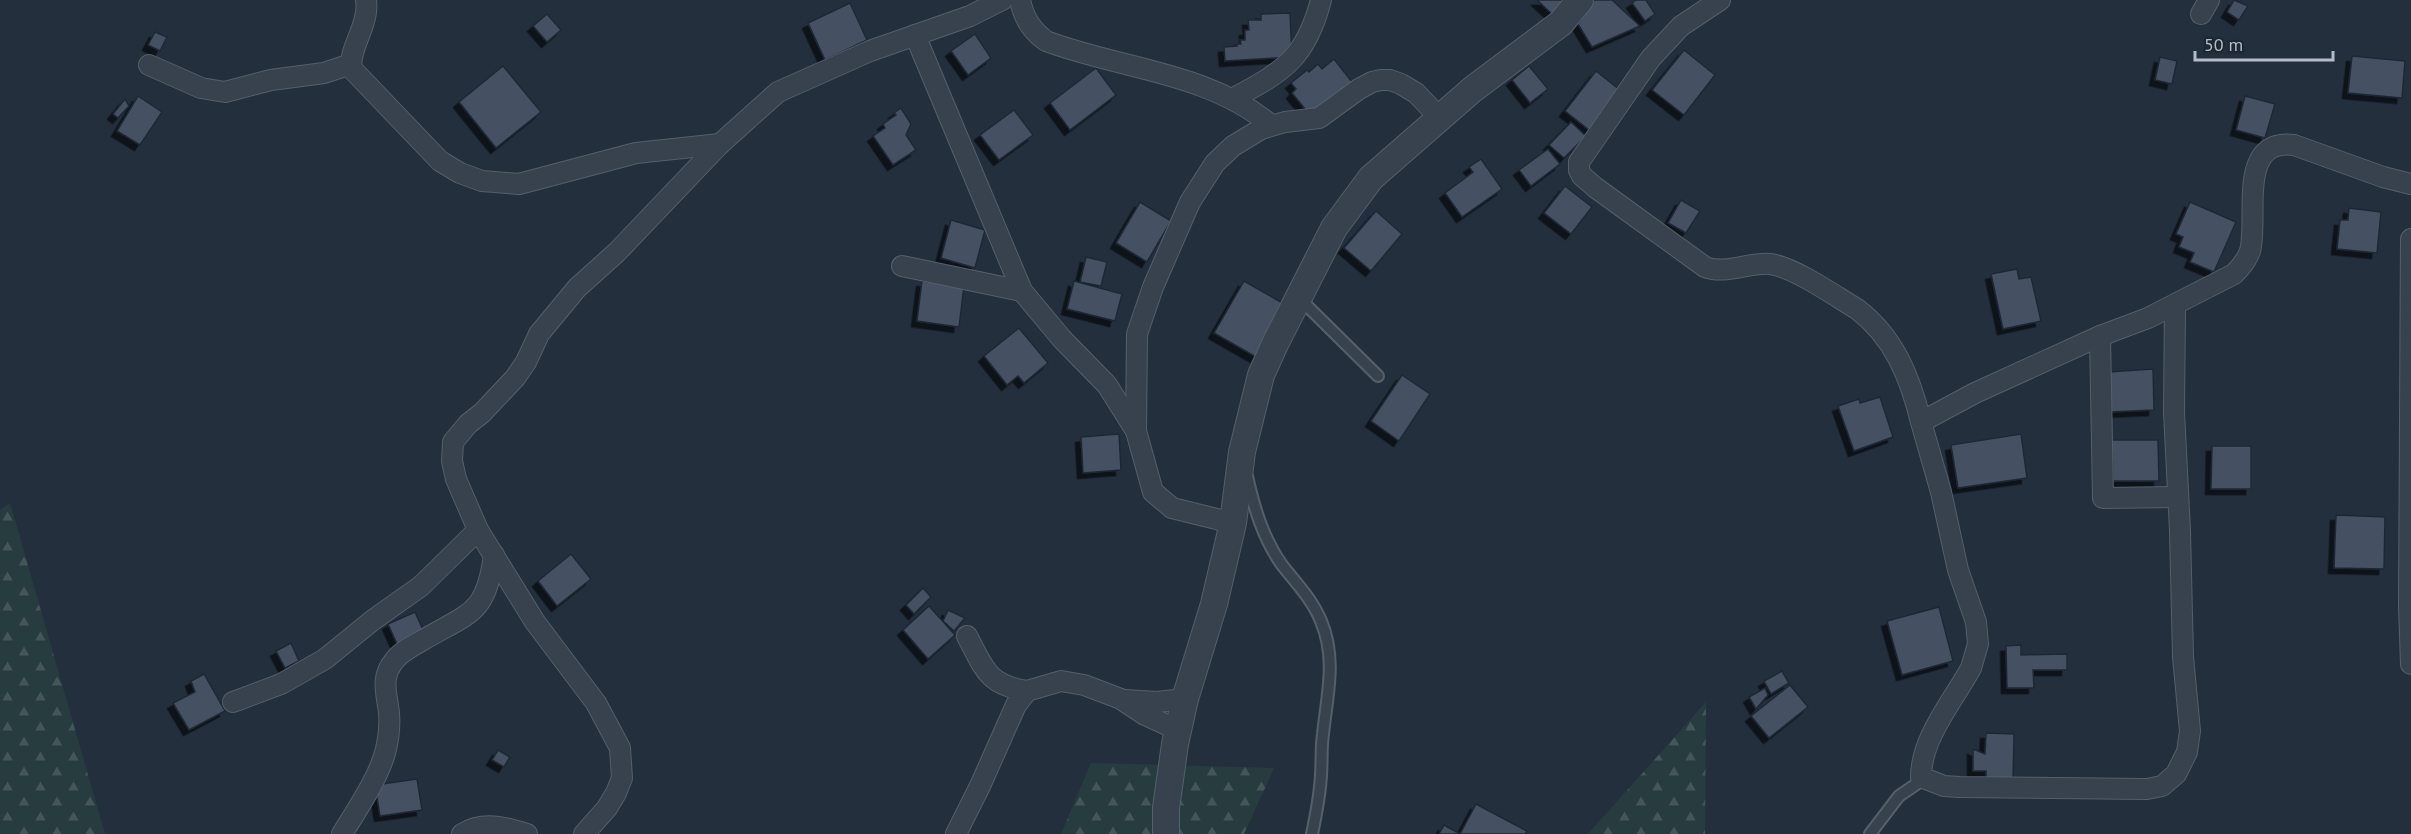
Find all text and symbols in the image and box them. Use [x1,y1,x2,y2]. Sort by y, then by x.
scale bar [2195,24,2333,62]
text: 50 m [2204,33,2243,56]

